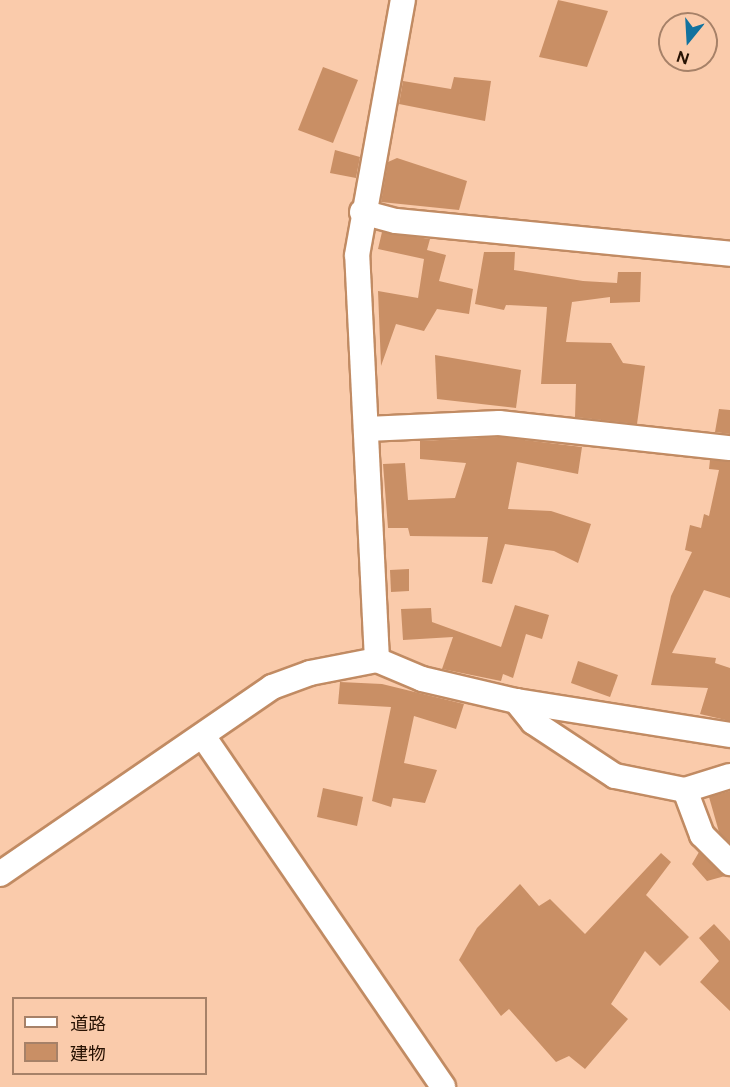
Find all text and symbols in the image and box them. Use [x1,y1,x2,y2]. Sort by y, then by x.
north arrow [658,12,718,72]
text: N [674,47,692,69]
legend [12,997,207,1075]
text: 道路 [70,1013,106,1035]
text: 建物 [70,1043,106,1065]

